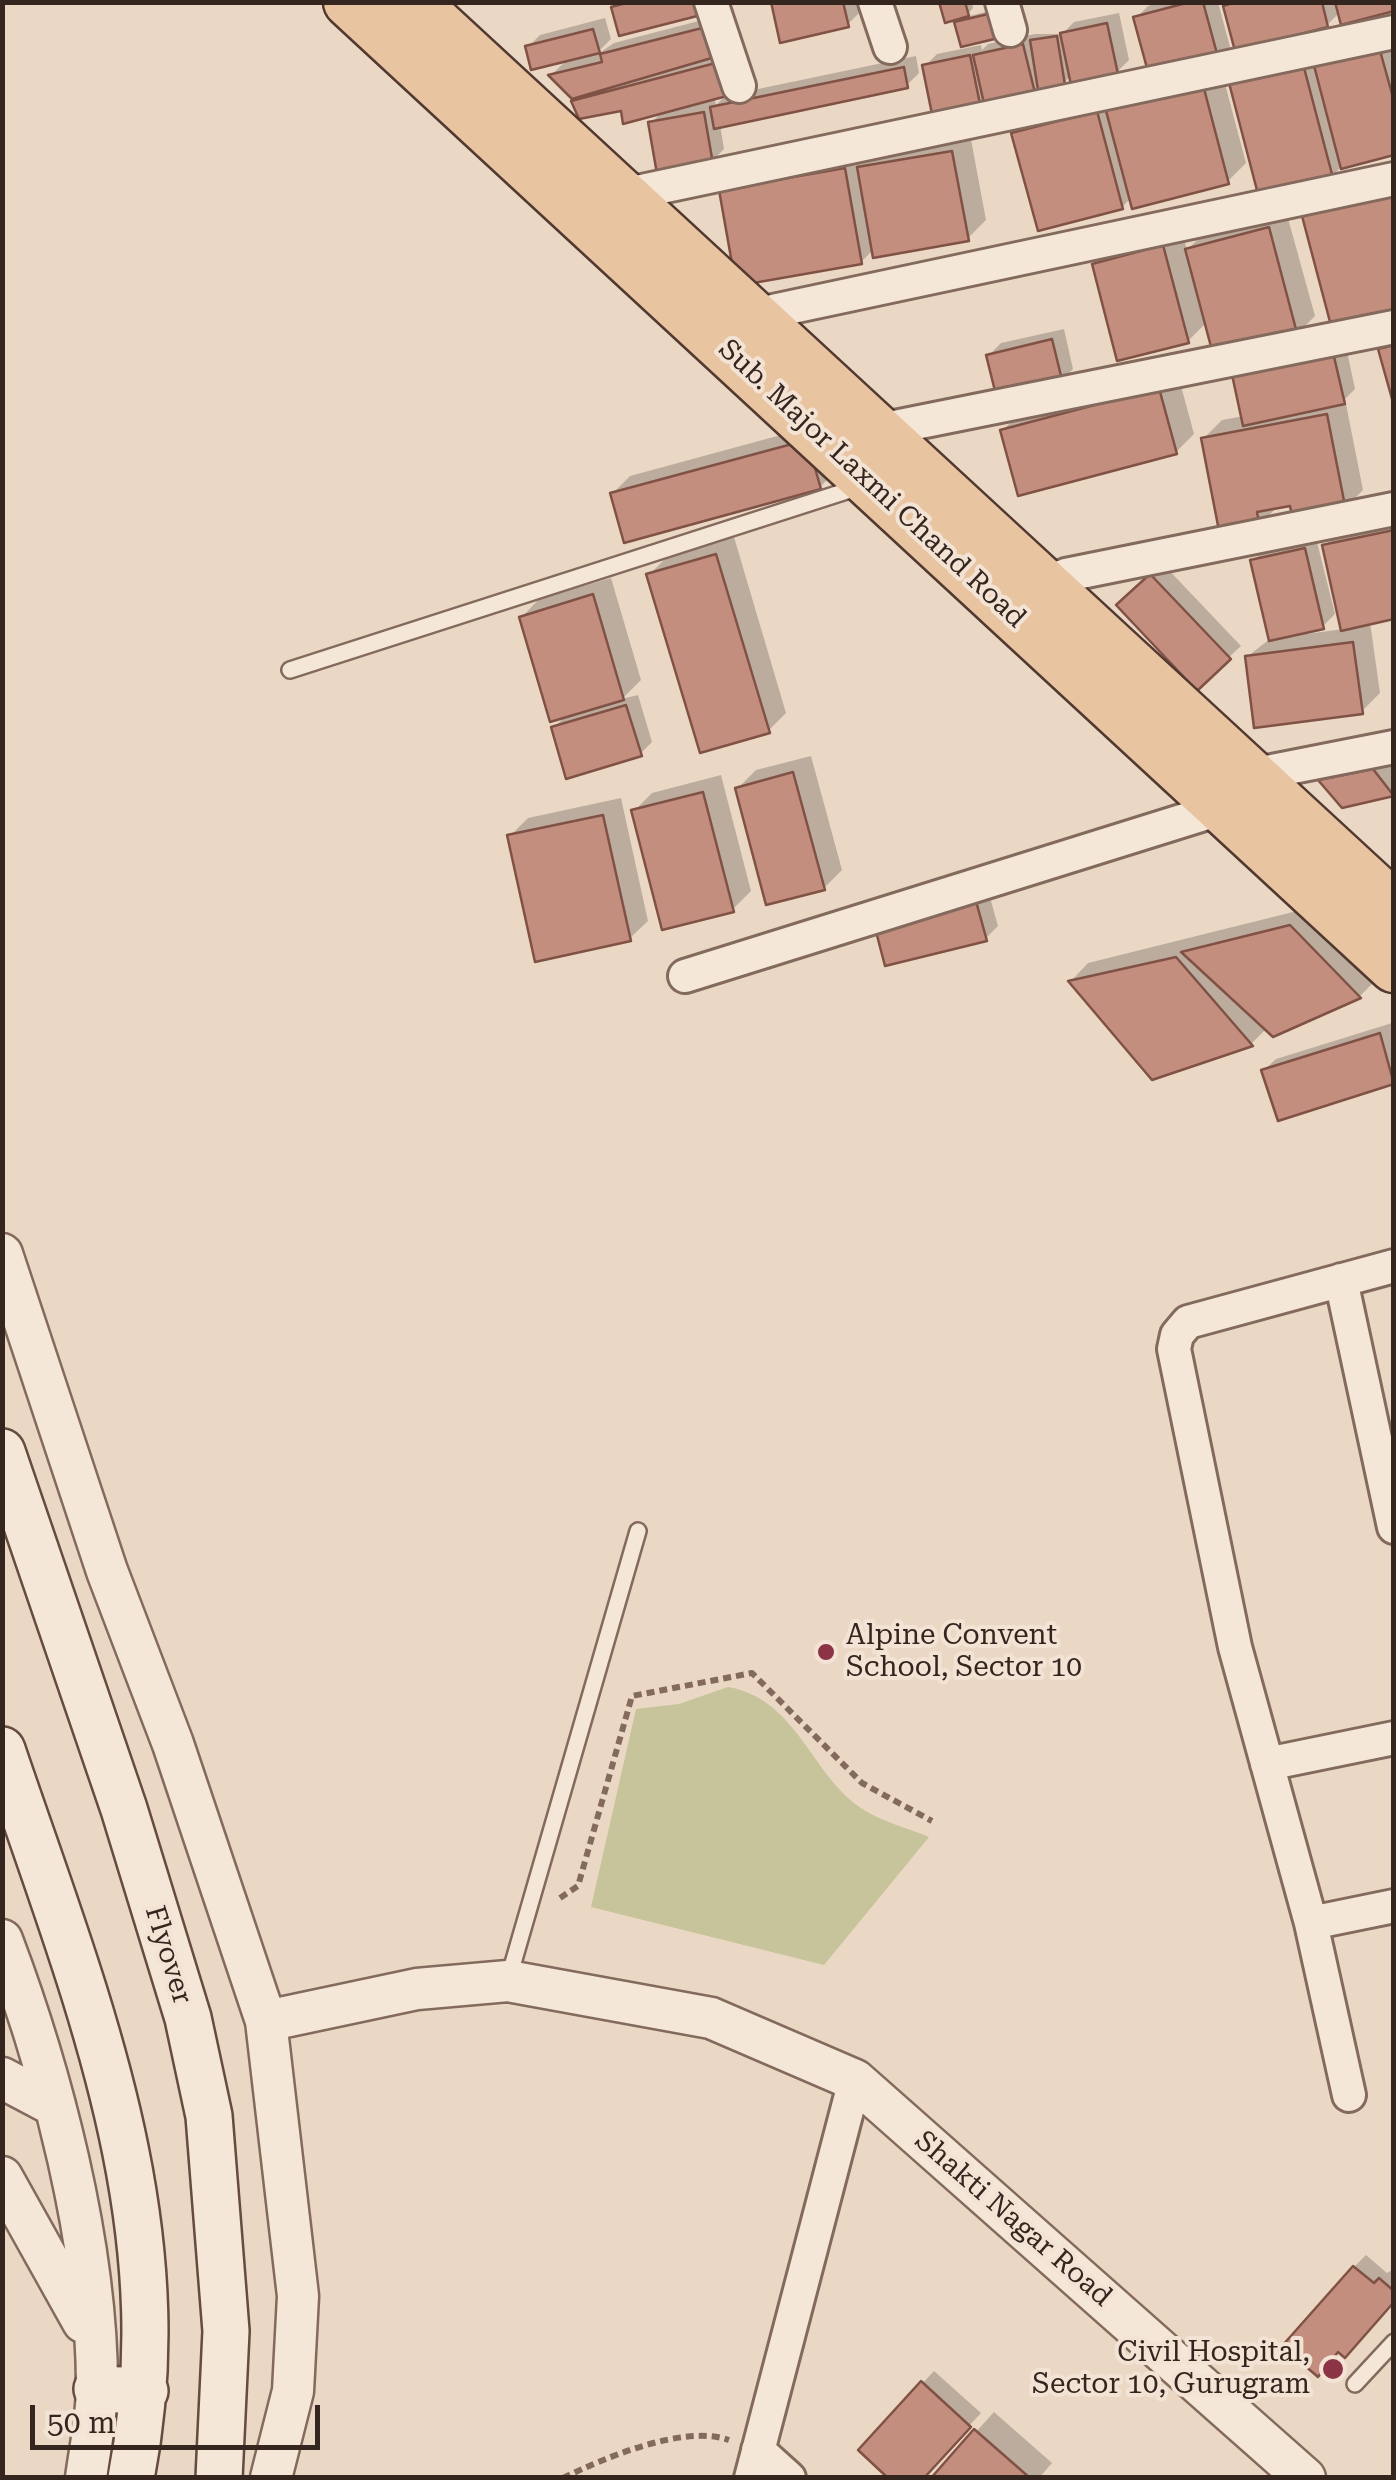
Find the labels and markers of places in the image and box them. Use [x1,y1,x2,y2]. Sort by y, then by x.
place label: Alpine Convent School, Sector 10 [846,1619,1082,1685]
marker: Alpine Convent School, Sector 10 [815,1641,837,1663]
place label: Civil Hospital, Sector 10, Gurugram [1032,2336,1310,2402]
marker: Civil Hospital, Sector 10, Gurugram [1320,2356,1346,2382]

